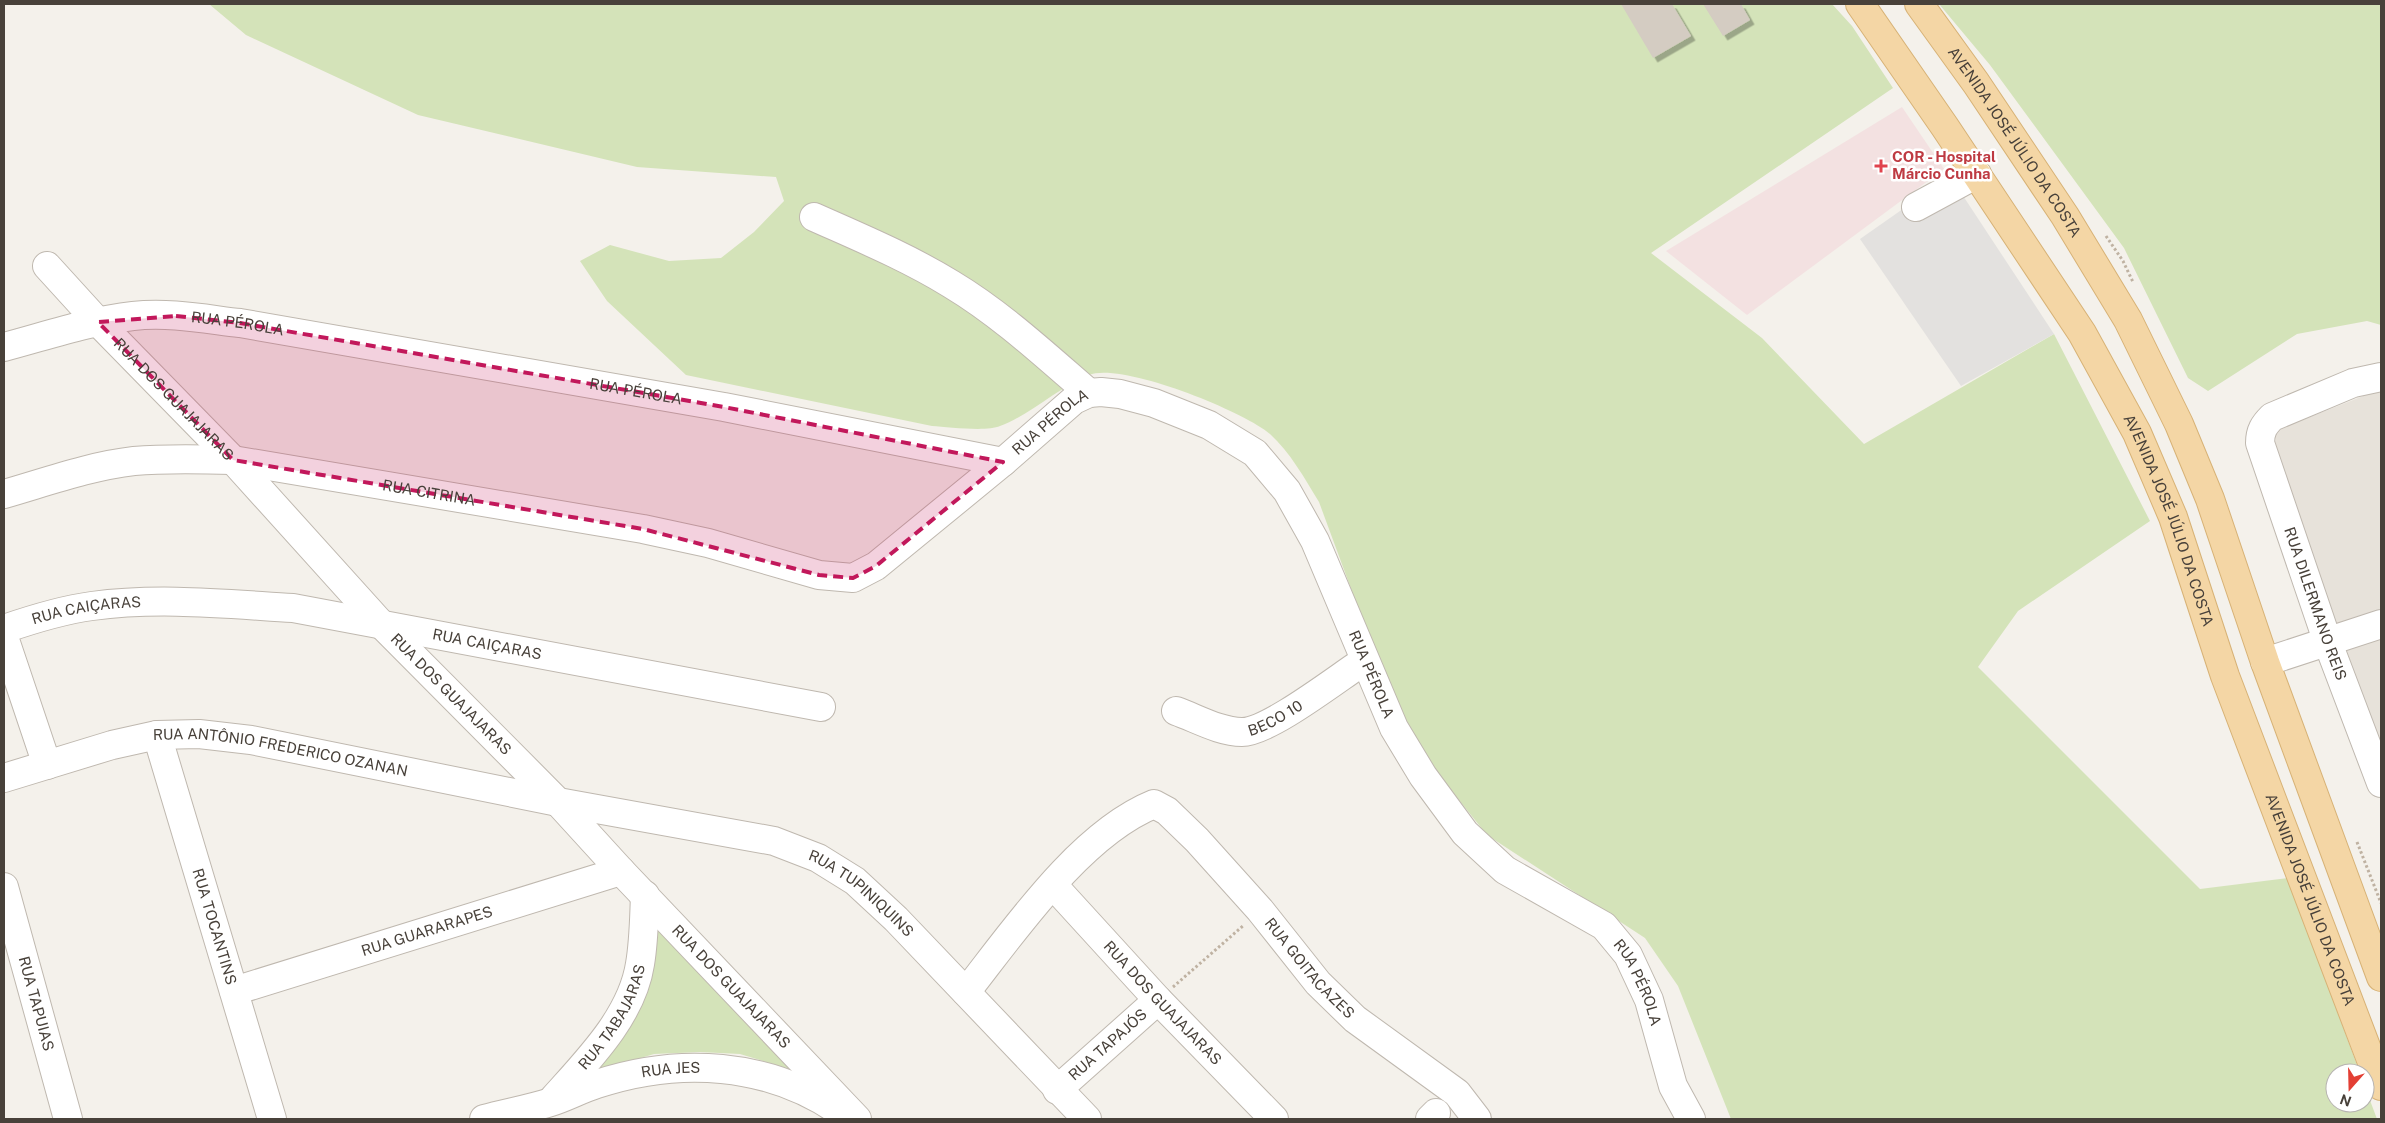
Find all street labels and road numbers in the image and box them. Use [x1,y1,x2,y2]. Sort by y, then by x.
street label: AVENIDA JOSÉ JÚLIO DA COSTA [1945,43,2085,240]
street label: RUA PÉROLA [190,308,286,339]
street label: RUA DOS GUAJAJARAS [111,335,237,464]
street label: RUA PÉROLA [588,375,684,408]
street label: RUA PÉROLA [1009,385,1091,458]
street label: AVENIDA JOSÉ JÚLIO DA COSTA [2120,411,2217,629]
street label: RUA CITRINA [381,476,477,509]
street label: RUA DILERMANO REIS [2281,525,2350,682]
street label: RUA CAIÇARAS [30,593,141,627]
street label: RUA CAIÇARAS [431,625,543,662]
street label: RUA PÉROLA [1346,628,1398,721]
street label: RUA DOS GUAJAJARAS [388,630,515,758]
street label: BECO 10 [1246,697,1306,739]
street label: RUA ANTÔNIO FREDERICO OZANAN [153,725,409,779]
street label: AVENIDA JOSÉ JÚLIO DA COSTA [2262,791,2359,1008]
street label: RUA TUPINIQUINS [806,846,917,940]
street label: RUA TOCANTINS [189,866,240,987]
street label: RUA GUARARAPES [359,902,495,959]
street label: RUA GOITACAZES [1262,914,1358,1022]
street label: RUA DOS GUAJAJARAS [669,921,794,1052]
street label: RUA PÉROLA [1611,936,1665,1028]
street label: RUA DOS GUAJAJARAS [1100,937,1225,1068]
street label: RUA TAPUIAS [16,954,58,1053]
street label: RUA TABAJARAS [575,963,648,1073]
street label: RUA TAPAJÓS [1065,1005,1150,1084]
street label: RUA JES [640,1059,700,1081]

